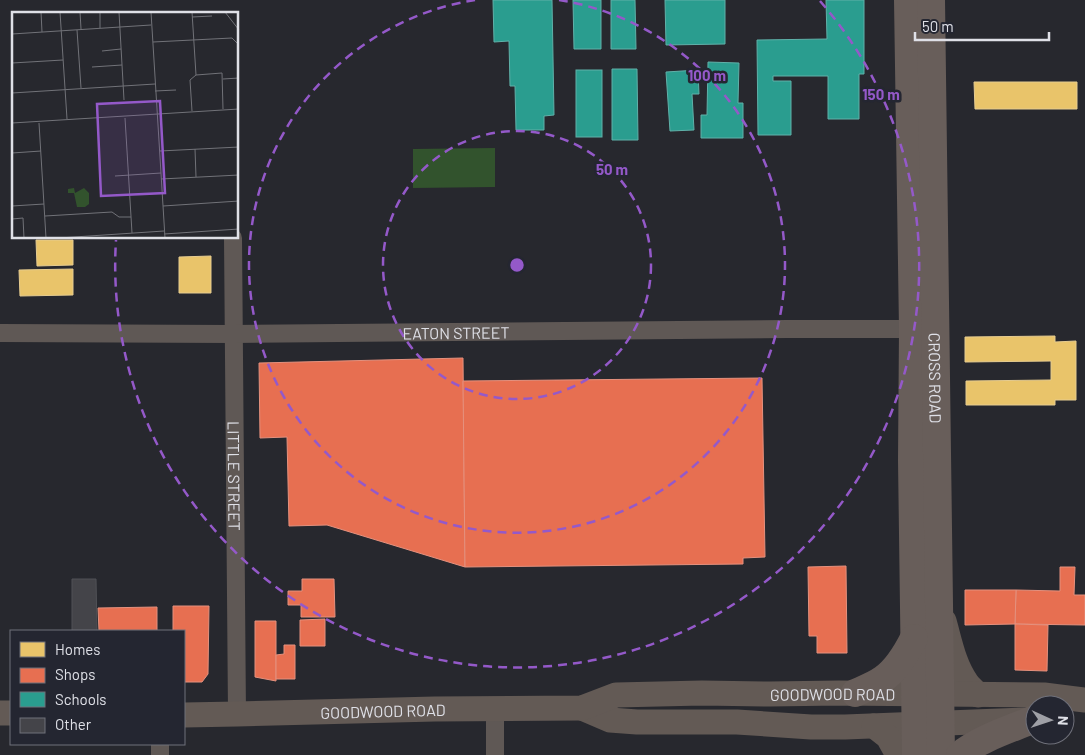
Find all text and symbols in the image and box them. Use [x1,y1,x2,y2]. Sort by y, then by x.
scale bar [915,10,1049,42]
inset map [12,12,239,239]
text: 50 m [922,17,954,35]
text: 100 m [688,66,726,84]
text: 150 m [862,85,900,103]
text: 50 m [596,160,628,178]
centre of rings [508,256,526,274]
street label: EATON STREET [402,322,510,342]
street label: CROSS ROAD [926,332,946,423]
street label: LITTLE STREET [225,421,245,531]
legend [10,630,185,745]
text: Homes [55,640,100,658]
text: Shops [55,665,95,683]
street label: GOODWOOD ROAD [770,683,895,704]
text: Schools [55,690,107,708]
north arrow [1025,695,1075,745]
street label: GOODWOOD ROAD [320,699,446,721]
text: Other [55,715,92,733]
text: N [1055,716,1072,726]

